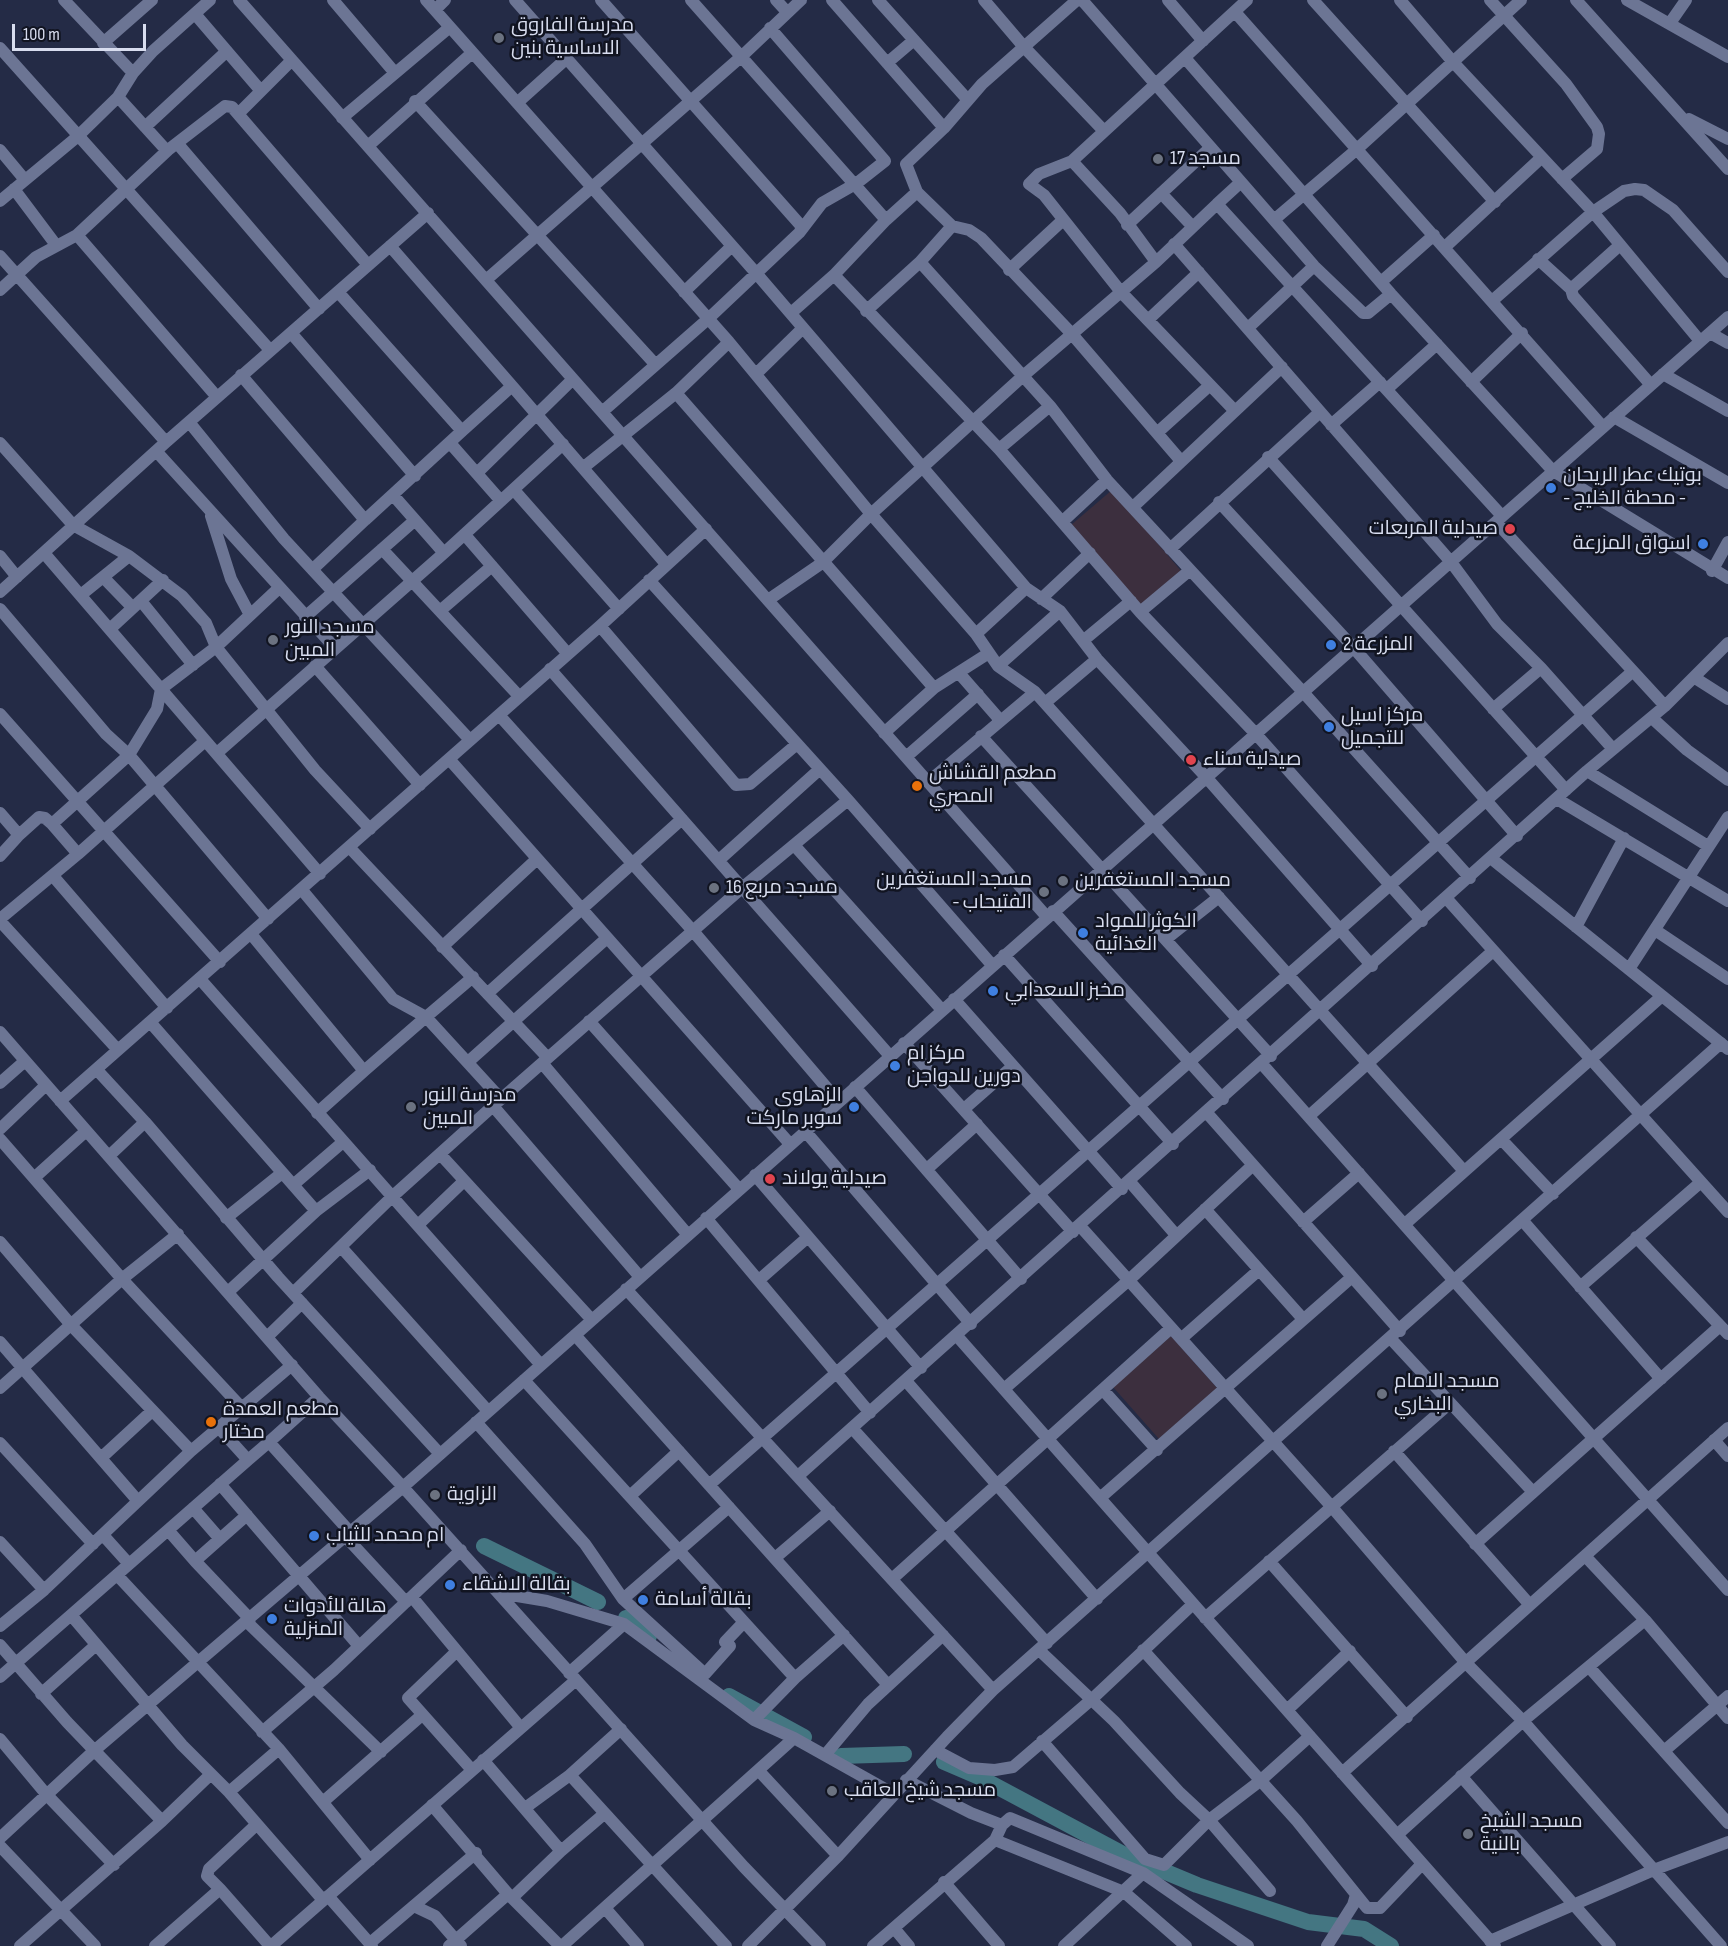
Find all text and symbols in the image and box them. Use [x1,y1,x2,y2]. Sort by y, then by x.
scale bar [15,12,148,50]
place label: مدرسة الفاروق الاساسية بنين [511,14,634,61]
text: 100 m [23,24,60,45]
marker: مدرسة الفاروق الاساسية بنين [492,31,506,45]
place label: مسجد 17 [1170,147,1241,171]
marker: مسجد 17 [1151,152,1165,166]
place label: بوتيك عطر الريحان - محطة الخليج - [1563,464,1702,511]
marker: بوتيك عطر الريحان - محطة الخليج - [1544,481,1558,495]
place label: صيدلية المربعات [1369,517,1498,541]
marker: صيدلية المربعات [1503,522,1517,536]
place label: اسواق المزرعة [1573,532,1691,556]
marker: اسواق المزرعة [1696,537,1710,551]
place label: مسجد النور المبين [285,616,375,663]
marker: مسجد النور المبين [266,633,280,647]
place label: المزرعة 2 [1343,633,1413,657]
marker: المزرعة 2 [1324,638,1338,652]
place label: مركز اسيل للتجميل [1341,704,1423,751]
marker: مركز اسيل للتجميل [1322,720,1336,734]
place label: صيدلية سناء [1203,748,1301,772]
marker: صيدلية سناء [1184,753,1198,767]
place label: مطعم القشاش المصري [929,762,1057,809]
marker: مطعم القشاش المصري [910,779,924,793]
place label: مسجد المستغفرين - الفتيحاب [876,868,1032,915]
place label: مسجد المستغفرين [1075,869,1231,893]
marker: مسجد المستغفرين [1056,874,1070,888]
place label: مسجد مربع 16 [726,876,838,900]
marker: مسجد مربع 16 [707,881,721,895]
marker: مسجد المستغفرين - الفتيحاب [1037,885,1051,899]
place label: الكوثر للمواد الغذائية [1095,910,1197,957]
marker: الكوثر للمواد الغذائية [1076,926,1090,940]
place label: مخبز السعدابي [1005,979,1125,1003]
marker: مخبز السعدابي [986,984,1000,998]
place label: مركز ام دورين للدواجن [907,1042,1021,1089]
marker: مركز ام دورين للدواجن [888,1059,902,1073]
place label: مدرسة النور المبين [423,1084,517,1131]
place label: الزهاوي سوبر ماركت [747,1084,842,1131]
marker: مدرسة النور المبين [404,1100,418,1114]
marker: الزهاوي سوبر ماركت [847,1100,861,1114]
place label: صيدلية يولاند [782,1167,887,1191]
marker: صيدلية يولاند [763,1172,777,1186]
place label: مسجد الامام البخاري [1394,1370,1499,1417]
marker: مسجد الامام البخاري [1375,1387,1389,1401]
place label: مطعم العمدة مختار [223,1398,339,1445]
marker: مطعم العمدة مختار [204,1415,218,1429]
place label: الزاوية [447,1483,497,1507]
marker: الزاوية [428,1488,442,1502]
place label: ام محمد للثياب [326,1524,444,1548]
marker: ام محمد للثياب [307,1529,321,1543]
place label: بقالة الاشقاء [462,1573,571,1597]
marker: بقالة الاشقاء [443,1578,457,1592]
place label: بقالة أسامة [655,1588,751,1612]
marker: بقالة أسامة [636,1593,650,1607]
place label: هالة للأدوات المنزلية [284,1595,387,1642]
marker: هالة للأدوات المنزلية [265,1612,279,1626]
place label: مسجد شيخ العاقب [844,1779,996,1803]
marker: مسجد شيخ العاقب [825,1784,839,1798]
place label: مسجد الشيخ بالنية [1480,1810,1582,1857]
marker: مسجد الشيخ بالنية [1461,1827,1475,1841]

